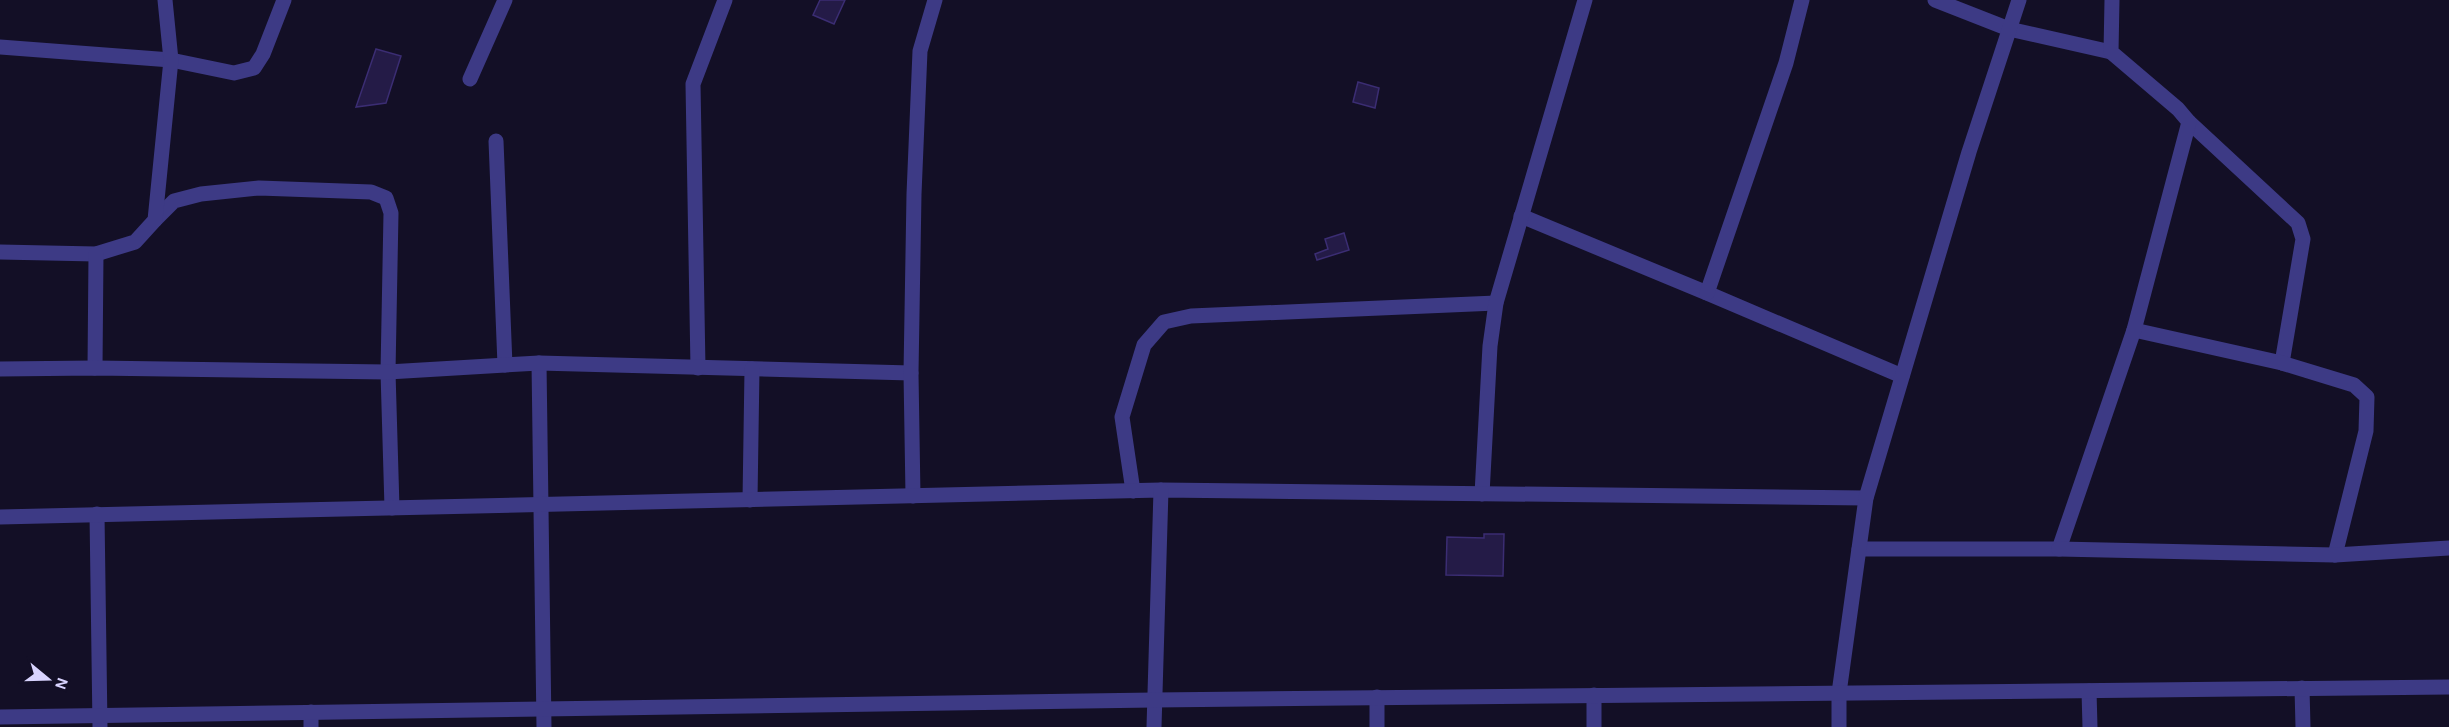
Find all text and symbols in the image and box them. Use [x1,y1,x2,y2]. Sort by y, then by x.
north arrow [18,649,78,709]
text: N [51,675,73,692]

